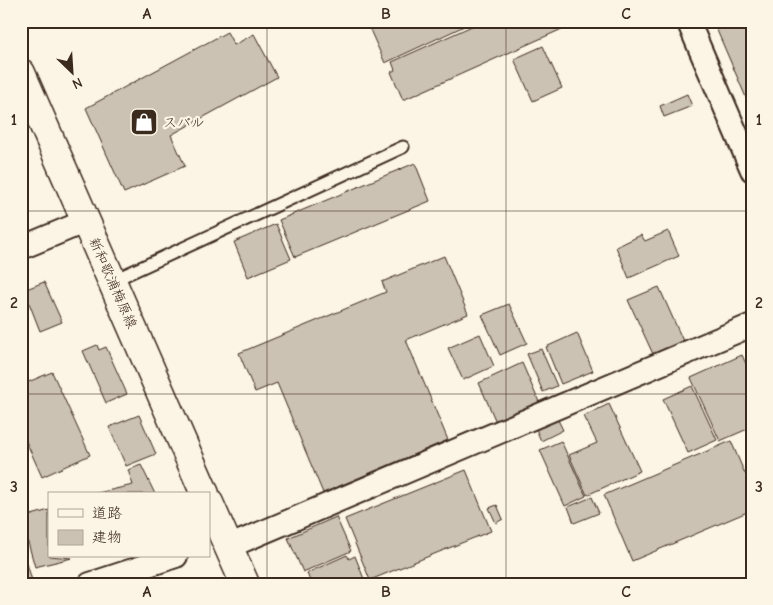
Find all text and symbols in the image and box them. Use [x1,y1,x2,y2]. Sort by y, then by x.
text: A [143,5,152,23]
text: B [381,5,391,23]
text: C [621,5,631,23]
north arrow [48,48,98,98]
text: N [70,74,85,93]
shop icon: スバル [129,107,159,137]
text: 1 [11,111,17,129]
text: 1 [756,111,762,129]
place label: スバル [163,114,205,131]
street label: 新和歌浦梅原線 [85,235,141,331]
text: 2 [10,294,18,312]
text: 2 [755,294,763,312]
text: 3 [10,478,18,496]
text: 3 [755,478,763,496]
legend [48,492,210,558]
text: 道路 [92,504,122,522]
text: 建物 [92,528,122,546]
text: A [143,583,152,601]
text: B [381,583,391,601]
text: C [621,583,631,601]

